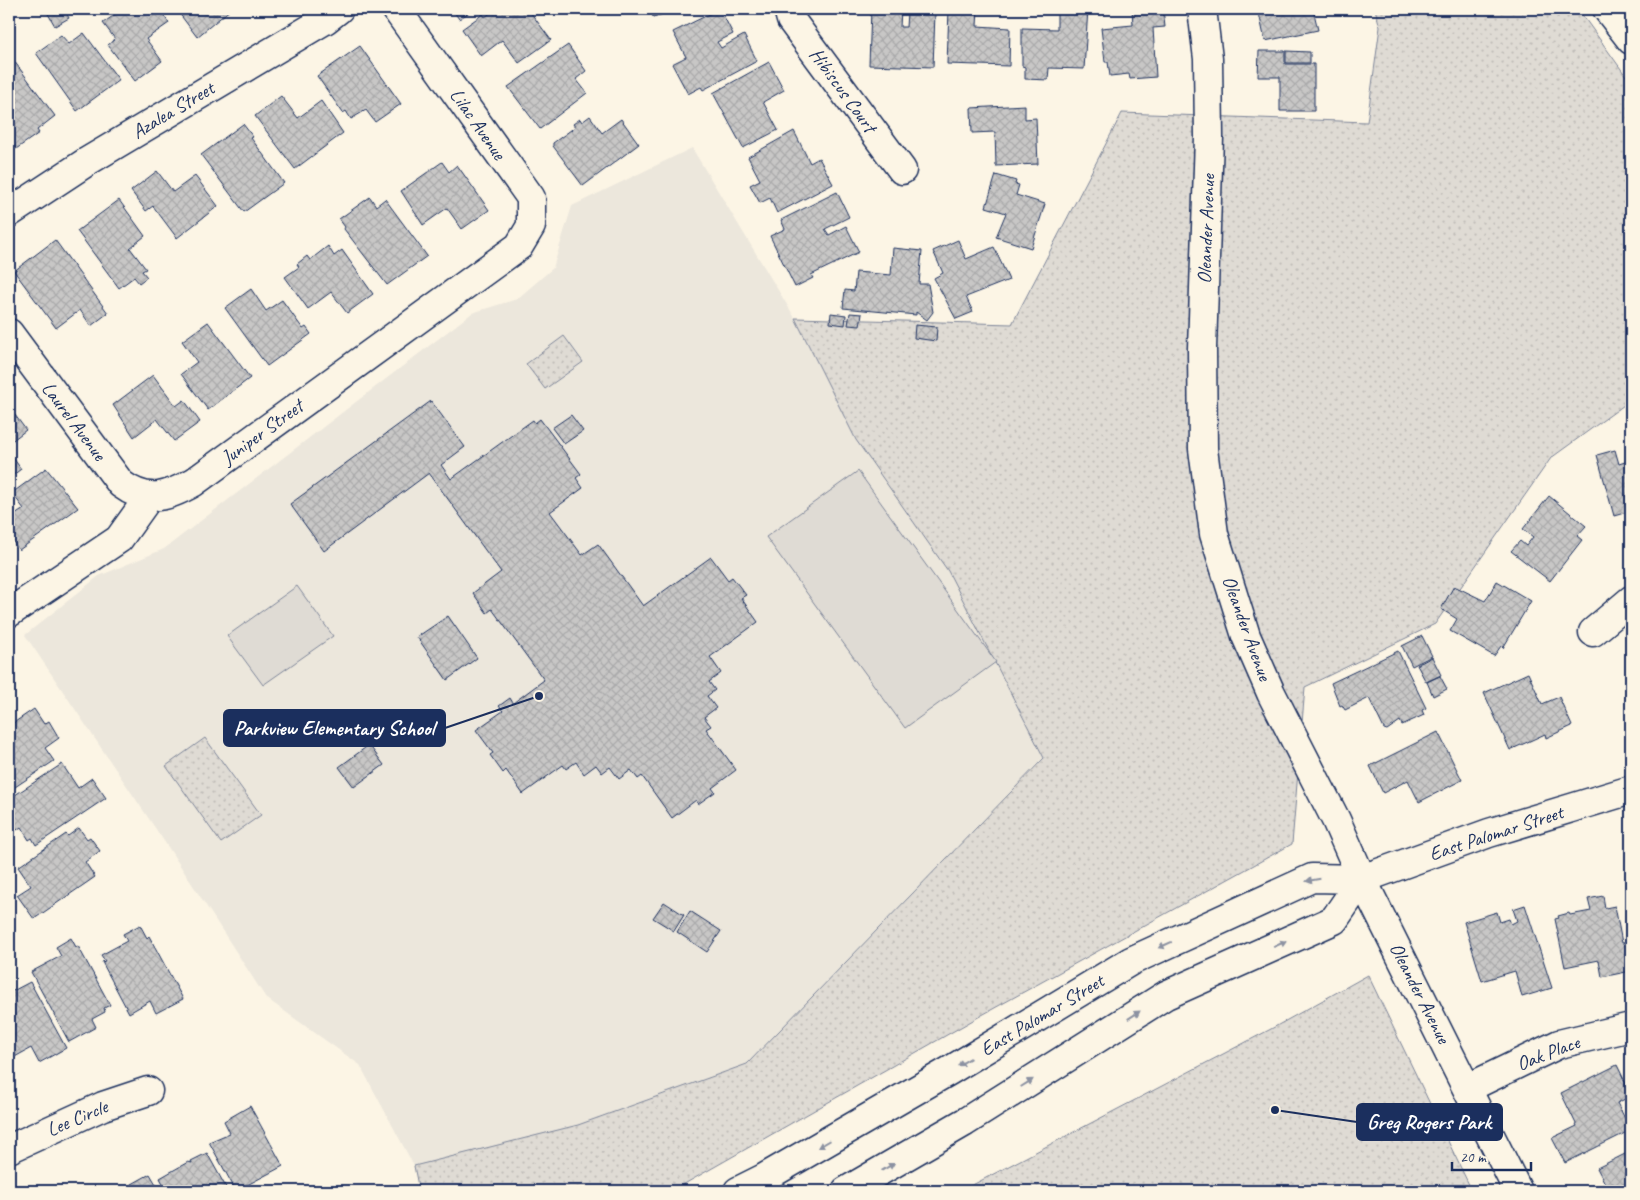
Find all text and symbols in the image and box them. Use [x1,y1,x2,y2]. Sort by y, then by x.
street label: Hibiscus Court [804,43,884,140]
street label: Azalea Street [127,74,221,144]
street label: Lilac Avenue [444,83,512,166]
street label: Oleander Avenue [1192,172,1220,284]
street label: Laurel Avenue [36,376,113,467]
street label: Juniper Street [215,392,311,471]
street label: Oleander Avenue [1216,572,1278,685]
callout: Parkview Elementary School [224,710,445,746]
text: Parkview Elementary School [234,715,439,741]
street label: East Palomar Street [1426,799,1568,866]
one-way arrow [1305,877,1321,885]
street label: Oleander Avenue [1384,938,1457,1049]
one-way arrow [1273,940,1287,948]
one-way arrow [1158,942,1172,950]
street label: East Palomar Street [976,967,1110,1062]
one-way arrow [1127,1010,1141,1020]
street label: Oak Place [1513,1029,1584,1076]
one-way arrow [957,1057,970,1066]
one-way arrow [1020,1078,1034,1088]
street label: Lee Circle [43,1093,113,1142]
callout: Greg Rogers Park [1357,1104,1502,1140]
text: Greg Rogers Park [1367,1109,1493,1135]
one-way arrow [816,1140,831,1148]
scale bar [1452,1140,1531,1172]
text: 20 m [1460,1148,1487,1167]
one-way arrow [880,1163,895,1171]

